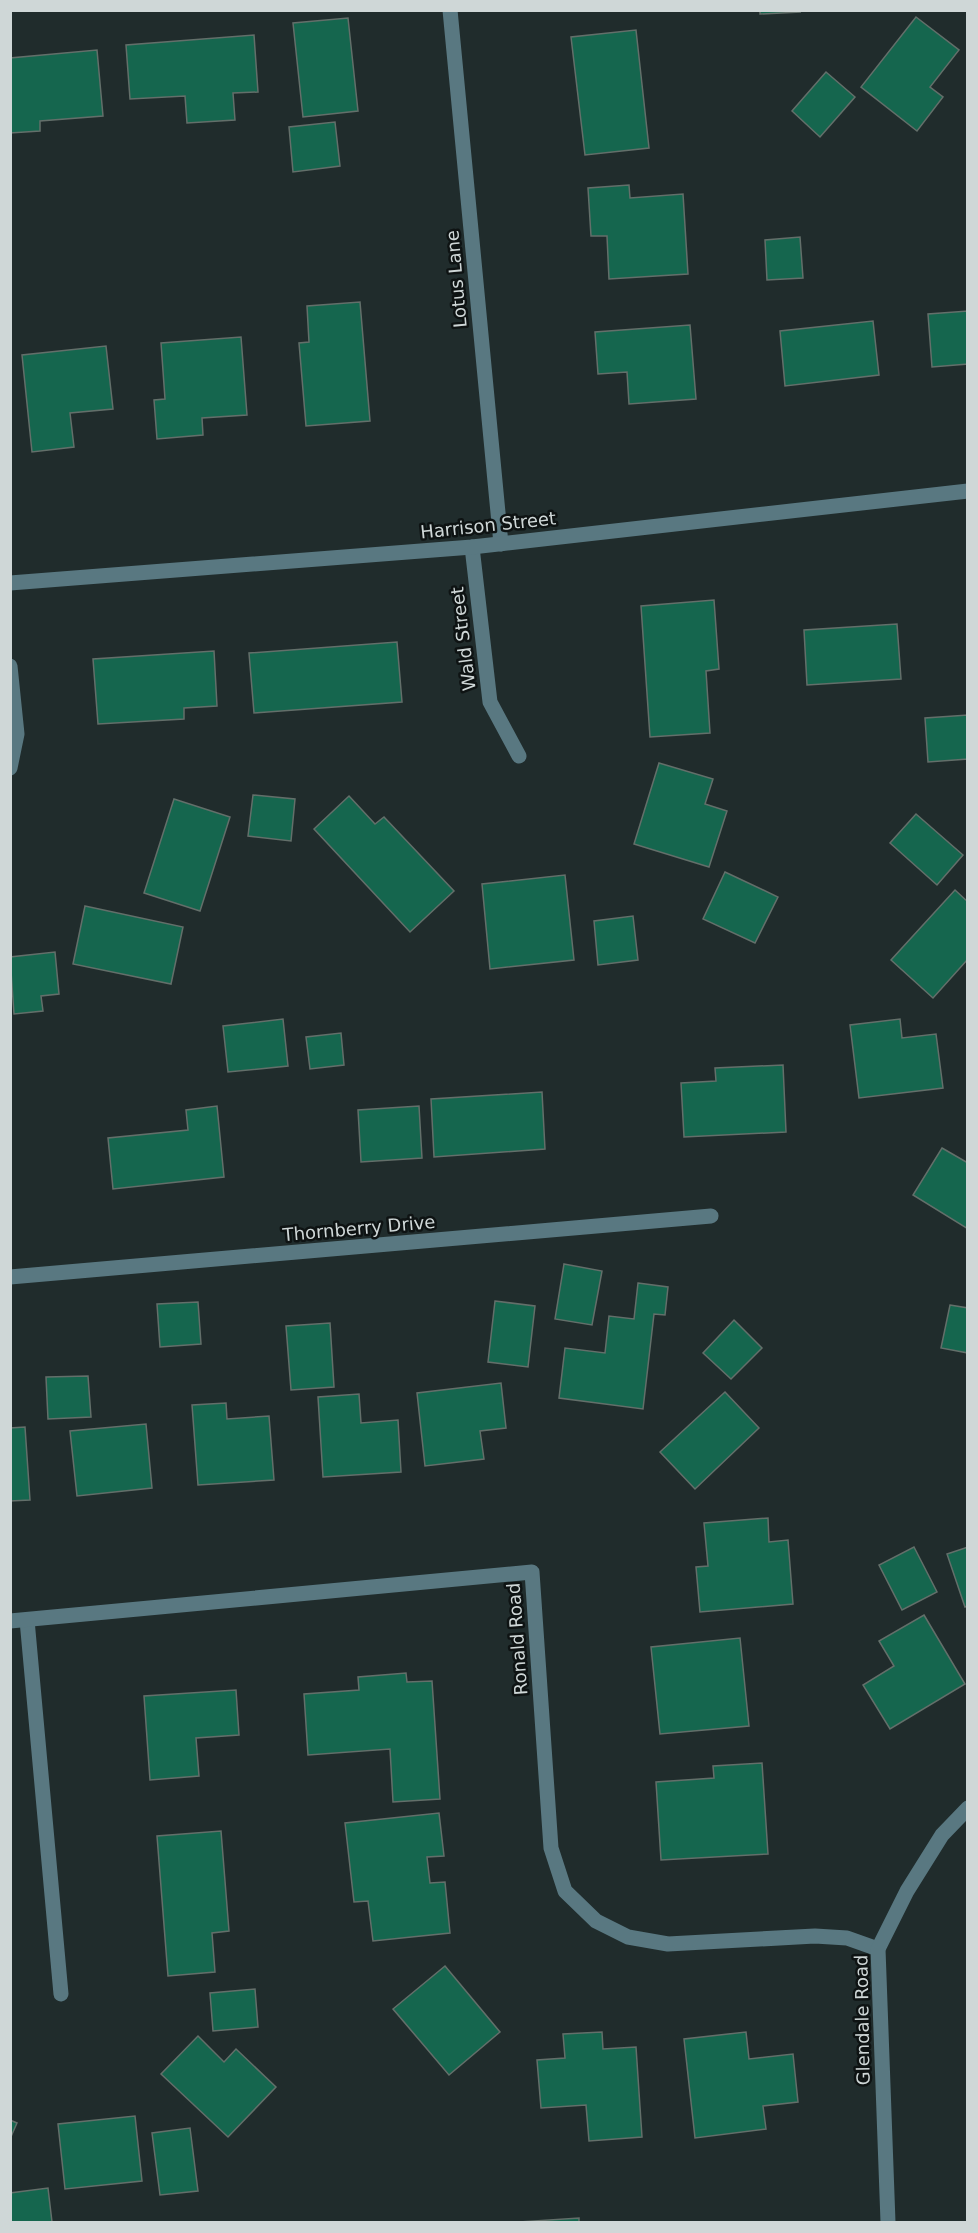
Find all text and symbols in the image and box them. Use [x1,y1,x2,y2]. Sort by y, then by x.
street label: Lotus Lane [441,229,471,329]
street label: Harrison Street [419,507,557,543]
street label: Wald Street [446,586,480,692]
street label: Thornberry Drive [281,1211,436,1245]
street label: Ronald Road [503,1582,531,1696]
street label: Glendale Road [850,1954,874,2086]

